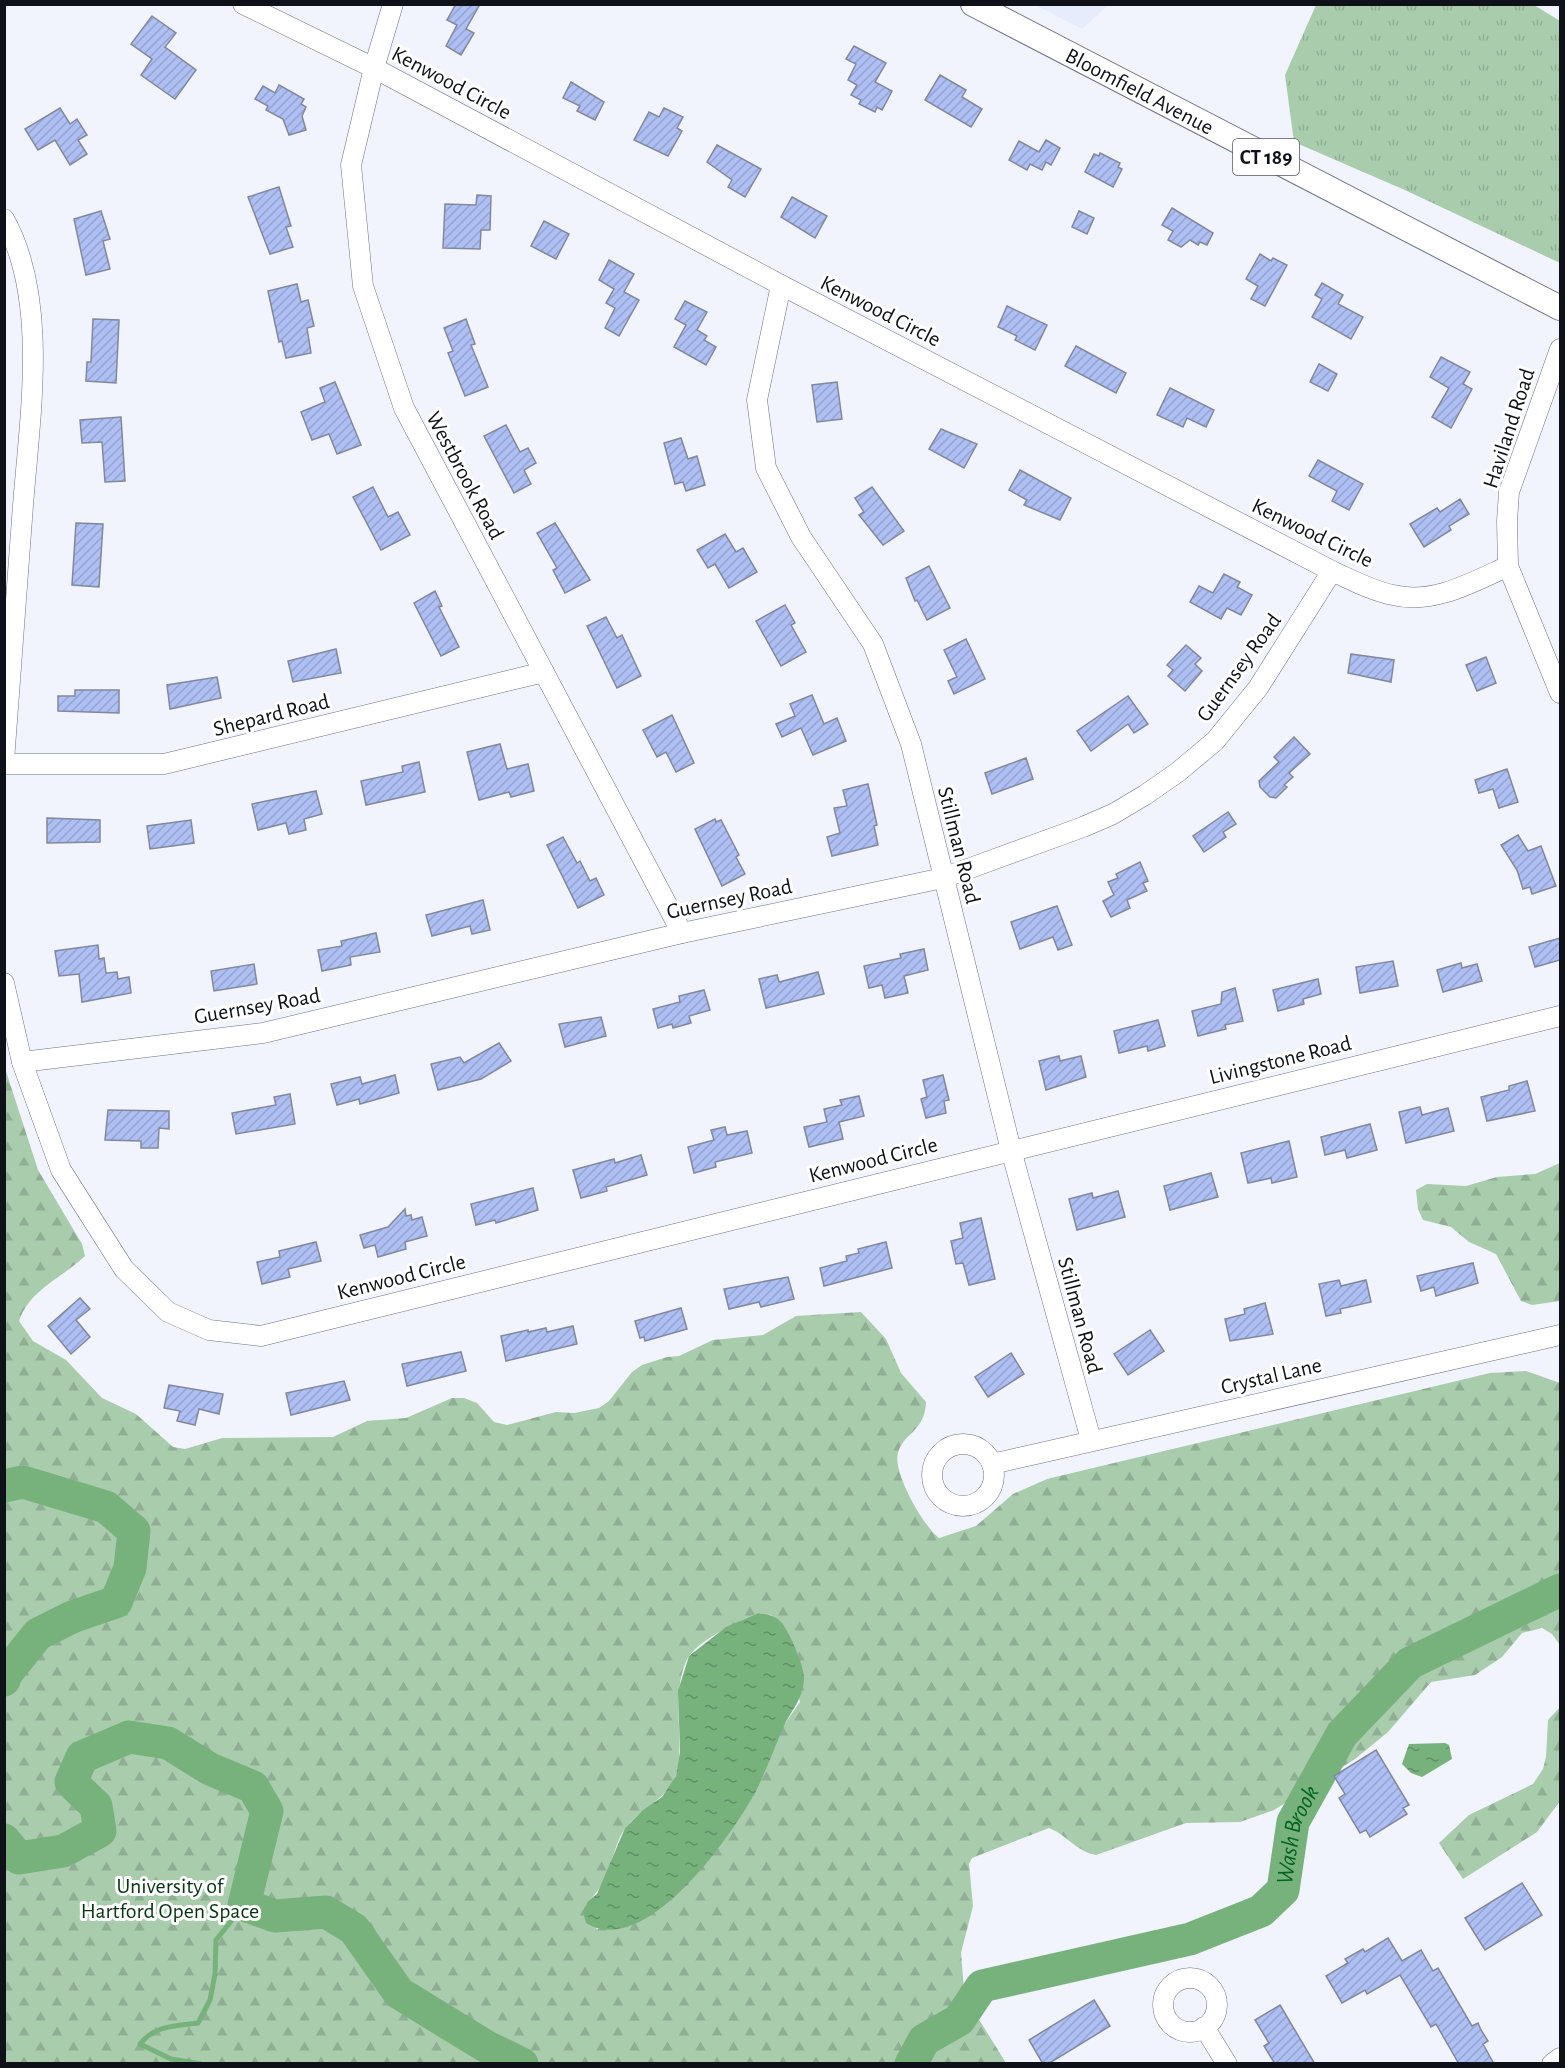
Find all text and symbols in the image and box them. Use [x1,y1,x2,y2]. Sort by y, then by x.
street label: Kenwood Circle [388,42,515,123]
street label: Bloomfield Avenue [1062,44,1217,139]
road number: CT 189 [1233,139,1299,175]
street label: Kenwood Circle [817,271,944,351]
street label: Haviland Road [1479,366,1539,491]
street label: Westbrook Road [422,408,508,543]
street label: Kenwood Circle [1249,494,1377,572]
street label: Guernsey Road [1192,609,1285,726]
street label: Shepard Road [211,690,332,740]
street label: Stillman Road [934,784,984,906]
street label: Guernsey Road [665,875,794,923]
street label: Guernsey Road [192,984,322,1028]
street label: Livingstone Road [1207,1032,1353,1088]
street label: Kenwood Circle [807,1133,940,1187]
street label: Kenwood Circle [335,1250,468,1304]
street label: Stillman Road [1054,1255,1106,1376]
street label: Crystal Lane [1219,1354,1324,1398]
water label: Wash Brook [1273,1782,1324,1886]
park label: University of Hartford Open Space [81,1875,259,1922]

